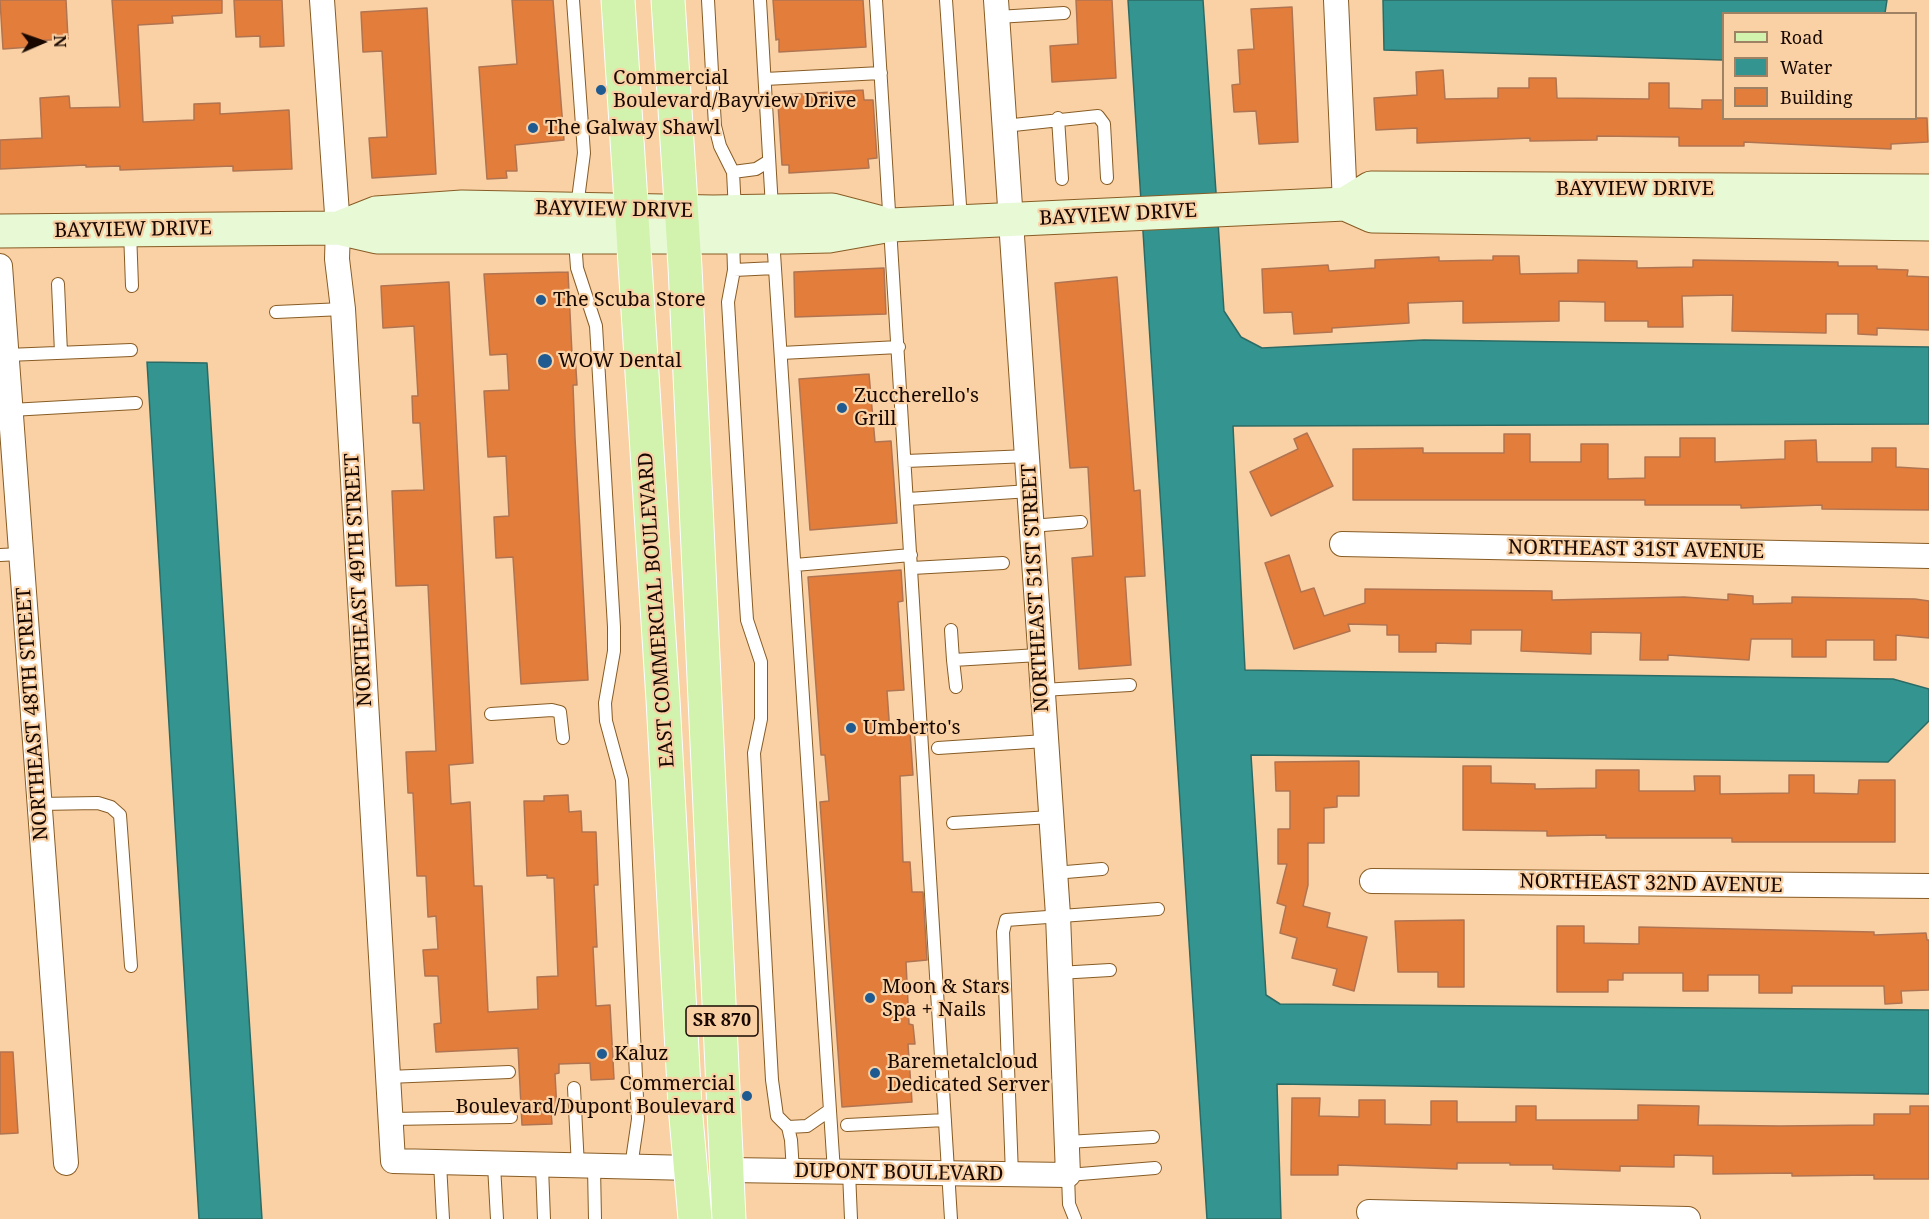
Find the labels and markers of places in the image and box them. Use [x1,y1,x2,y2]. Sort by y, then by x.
place label: Commercial Boulevard/Bayview Drive [613,66,857,113]
marker: Commercial Boulevard/Bayview Drive [594,83,608,97]
place label: The Galway Shawl [545,116,720,140]
marker: The Galway Shawl [526,121,540,135]
place label: The Scuba Store [553,288,706,312]
marker: The Scuba Store [534,293,548,307]
place label: WOW Dental [558,349,682,373]
marker: WOW Dental [536,352,554,370]
place label: Zuccherello's Grill [854,384,979,431]
marker: Zuccherello's Grill [835,401,849,415]
place label: Umberto's [863,716,961,740]
marker: Umberto's [844,721,858,735]
place label: Moon & Stars Spa + Nails [882,975,1010,1022]
marker: Moon & Stars Spa + Nails [863,991,877,1005]
place label: Kaluz [614,1042,668,1066]
marker: Kaluz [595,1047,609,1061]
place label: Baremetalcloud Dedicated Server [887,1050,1050,1097]
marker: Baremetalcloud Dedicated Server [868,1066,882,1080]
place label: Commercial Boulevard/Dupont Boulevard [456,1072,735,1119]
marker: Commercial Boulevard/Dupont Boulevard [740,1089,754,1103]

